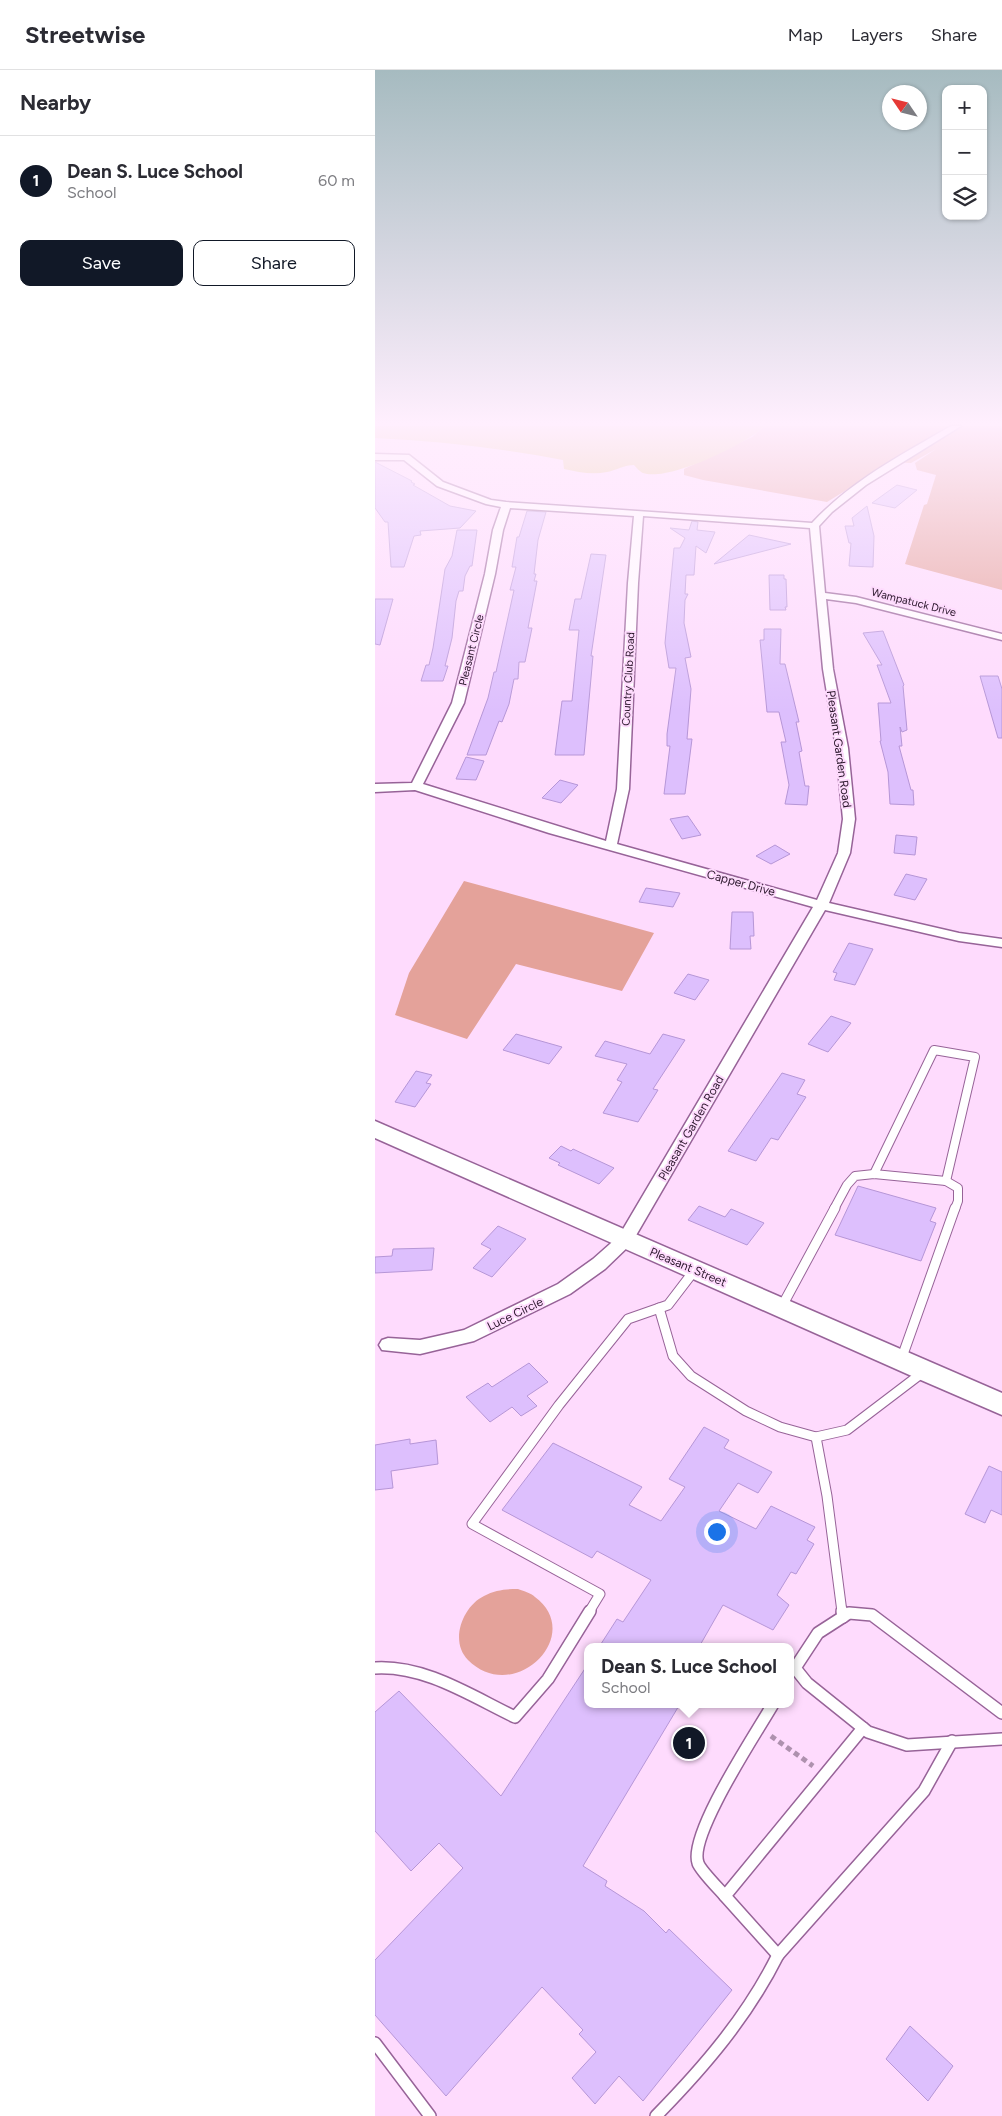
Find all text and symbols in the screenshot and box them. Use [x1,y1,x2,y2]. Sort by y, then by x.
text: Streetwise [25,20,145,49]
text: Map [788,24,823,46]
text: Layers [851,24,903,46]
text: Share [931,24,977,46]
north arrow [882,85,927,130]
map controls [942,85,987,220]
button: + [942,85,987,130]
text: Nearby [20,90,91,115]
button: − [942,130,987,175]
text: Dean S. Luce School [67,160,243,183]
text: 1 [33,171,39,190]
text: 60 m [318,171,355,190]
button: layers [942,175,987,220]
text: School [67,183,117,202]
button: Save [20,240,183,286]
button: Share [193,240,355,286]
street label: Wampatuck Drive [870,586,958,619]
street label: Pleasant Circle [456,613,487,687]
street label: Country Club Road [620,632,637,726]
street label: Pleasant Garden Road [824,689,854,809]
street label: Capper Drive [705,867,777,899]
street label: Pleasant Garden Road [655,1073,727,1183]
street label: Pleasant Street [648,1245,729,1290]
street label: Luce Circle [485,1294,545,1333]
your location [704,1519,730,1545]
popup [584,1643,794,1708]
text: Dean S. Luce School [601,1655,777,1678]
text: School [601,1678,651,1697]
pin: 1 [673,1724,705,1762]

